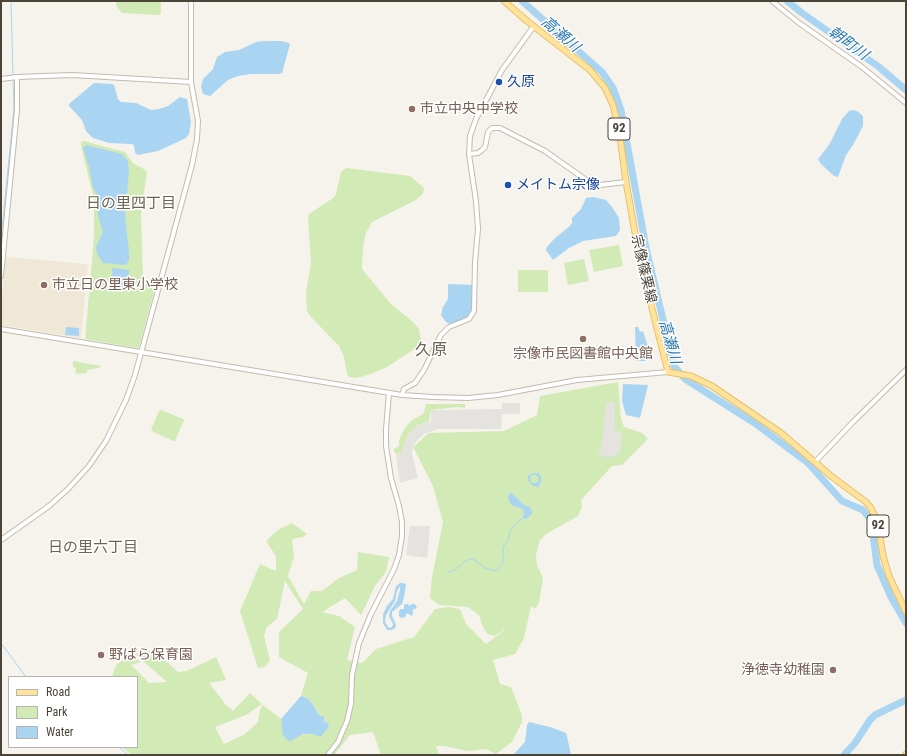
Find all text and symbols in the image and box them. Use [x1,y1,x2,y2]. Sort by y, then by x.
water label: 高瀬川 [537,13,583,57]
water label: 朝町川 [825,23,871,65]
place label: 久原 [507,74,535,90]
marker: 久原 [494,77,504,87]
place label: 市立中央中学校 [420,101,518,117]
marker: 市立中央中学校 [407,104,417,114]
road number: 92 [608,118,630,140]
place label: メイトム宗像 [516,177,600,193]
marker: メイトム宗像 [503,180,513,190]
district label: 日の里四丁目 [86,195,176,213]
street label: 宗像篠栗線 [627,233,659,305]
place label: 市立日の里東小学校 [52,277,178,293]
marker: 市立日の里東小学校 [39,280,49,290]
water label: 高瀬川 [654,318,684,366]
marker: 宗像市民図書館中央館 [578,334,588,344]
district label: 久原 [415,341,447,361]
place label: 宗像市民図書館中央館 [513,346,653,362]
road number: 92 [867,515,889,537]
district label: 日の里六丁目 [48,539,138,557]
place label: 野ばら保育園 [109,647,193,663]
marker: 野ばら保育園 [96,650,106,660]
place label: 浄徳寺幼稚園 [741,662,825,678]
marker: 浄徳寺幼稚園 [828,665,838,675]
legend [8,676,138,748]
text: Road [46,685,70,699]
text: Park [46,705,67,719]
text: Water [46,725,74,739]

